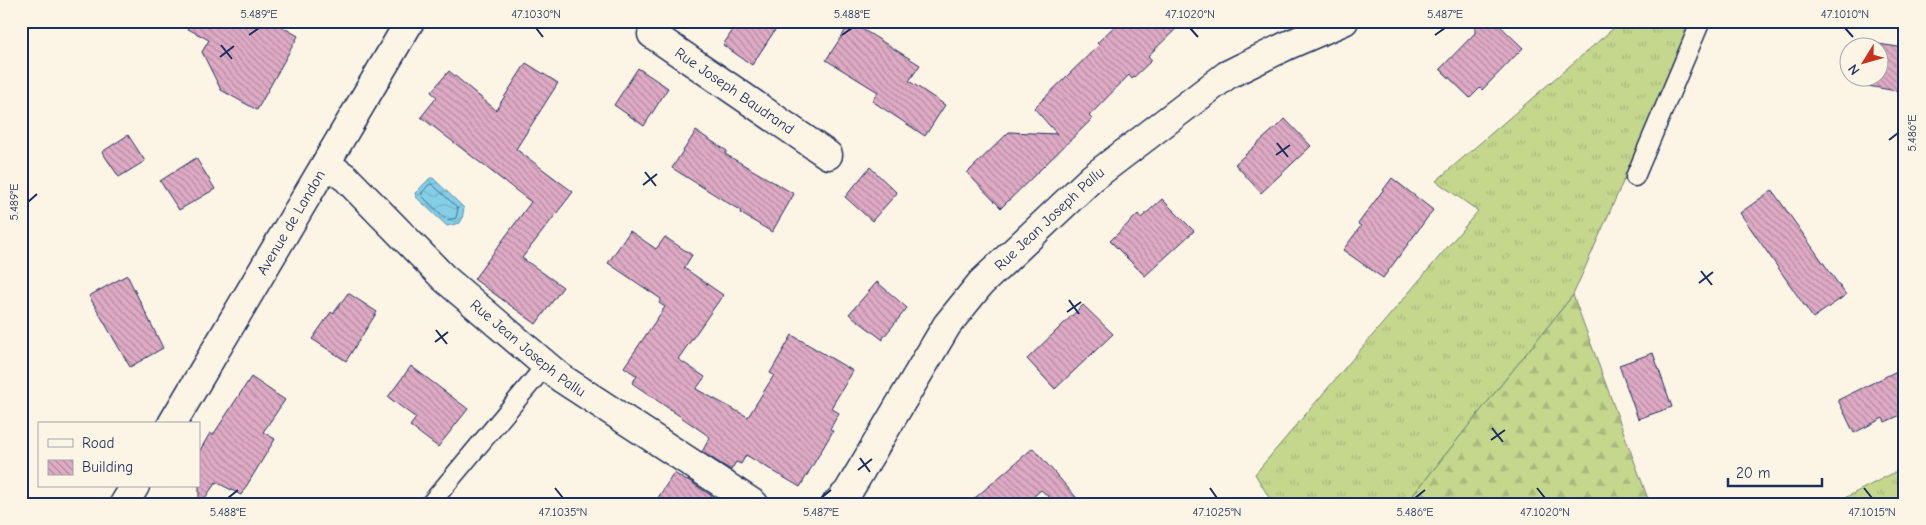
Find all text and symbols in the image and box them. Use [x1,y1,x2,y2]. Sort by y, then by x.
text: 5.489°E [241,7,277,21]
text: 47.1030°N [511,7,561,21]
text: 5.488°E [834,7,870,21]
text: 47.1020°N [1165,7,1215,21]
text: 5.487°E [1427,7,1463,21]
text: 47.1010°N [1821,7,1869,21]
north arrow [1838,38,1888,88]
street label: Rue Joseph Baudrand [671,43,798,138]
text: N [1844,61,1864,78]
text: 5.486°E [1905,114,1919,152]
street label: Rue Jean Joseph Pallu [991,163,1108,274]
street label: Avenue de Landon [253,167,329,278]
text: 5.489°E [7,184,21,220]
street label: Rue Jean Joseph Pallu [467,296,589,401]
legend [38,422,200,488]
text: Road [82,434,114,452]
scale bar [1728,455,1822,487]
text: Building [82,458,133,476]
text: 20 m [1736,464,1770,482]
text: 5.488°E [210,505,246,519]
text: 47.1035°N [539,505,587,519]
text: 5.487°E [803,505,839,519]
text: 47.1025°N [1192,505,1242,519]
text: 5.486°E [1396,505,1434,519]
text: 47.1020°N [1520,505,1570,519]
text: 47.1015°N [1848,505,1896,519]

